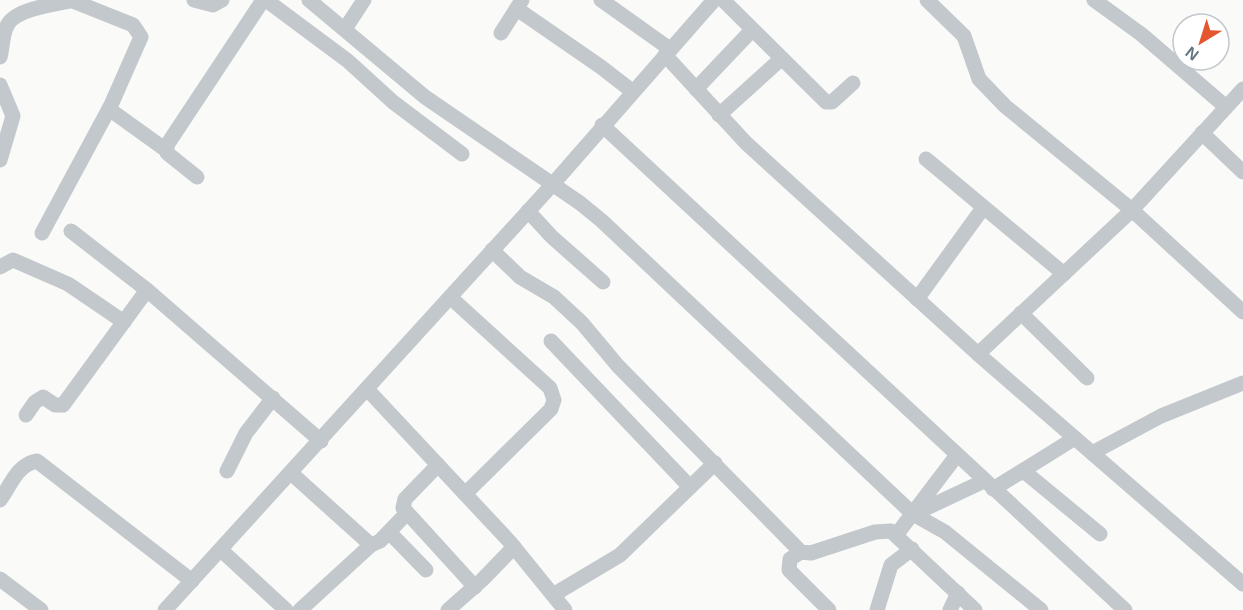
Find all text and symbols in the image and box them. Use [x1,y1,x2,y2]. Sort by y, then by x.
north arrow [1171,12,1231,72]
text: N [1182,43,1202,64]

